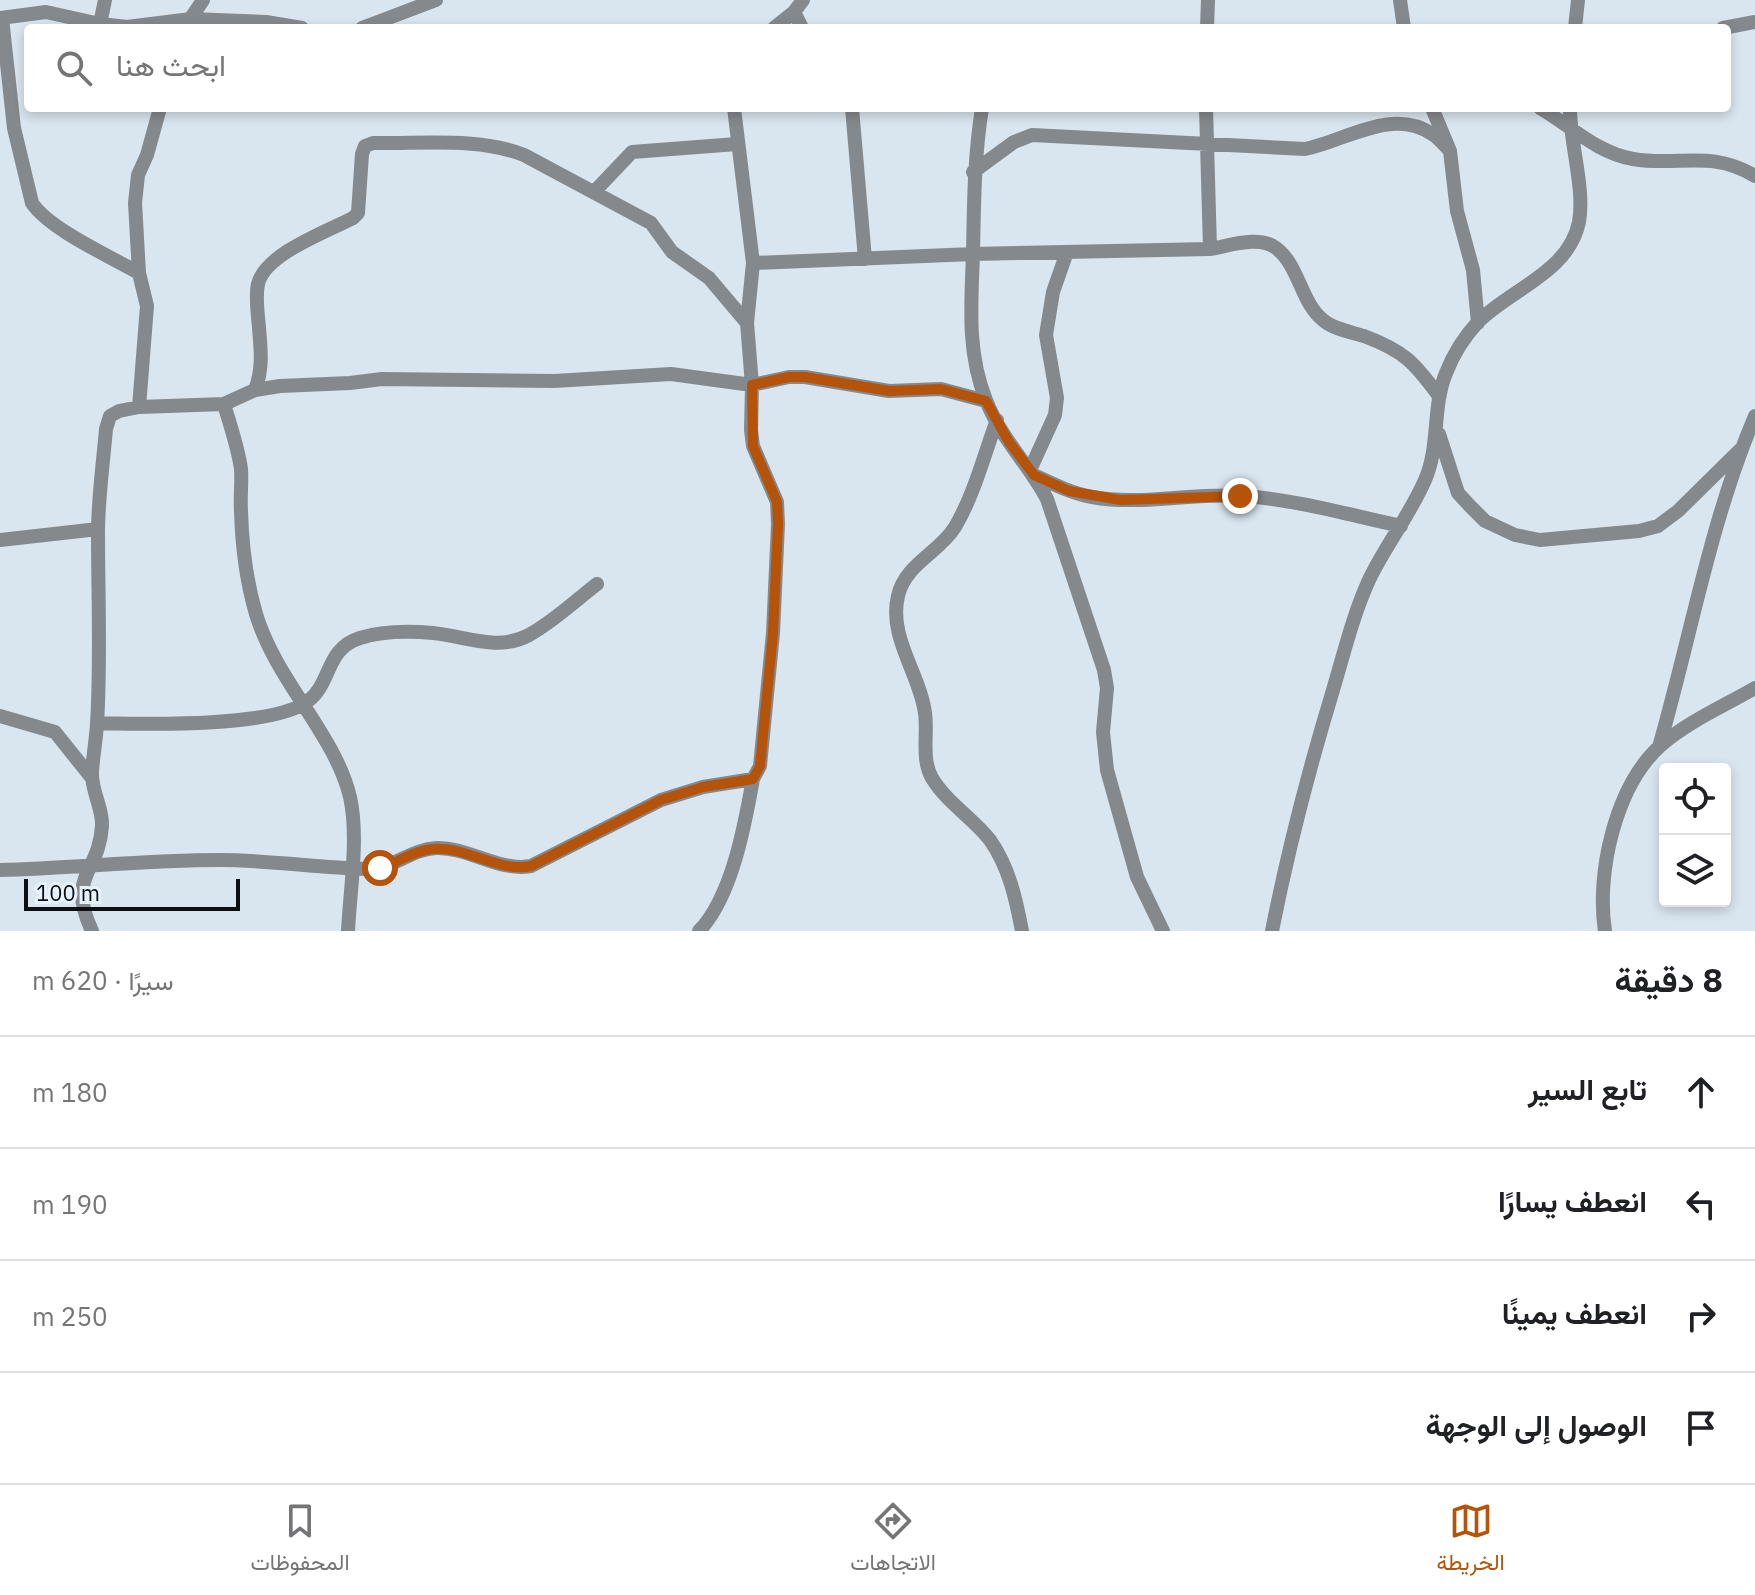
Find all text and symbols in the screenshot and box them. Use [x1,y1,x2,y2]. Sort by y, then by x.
search box [24,24,1731,112]
text: ابحث هنا [116,45,226,84]
icon: search [52,46,96,90]
route end [1222,478,1258,514]
map controls [1659,763,1731,907]
button: locate [1659,763,1731,835]
button: layers [1659,835,1731,907]
route start [362,850,398,886]
scale bar [24,875,240,911]
text: 100 m [36,878,100,907]
text: 8 دقيقة [1614,957,1723,1001]
text: سيرًا · 620 m [32,963,174,997]
text: تابع السير [1528,1069,1647,1108]
icon: ahead [1679,1070,1723,1114]
text: 180 m [32,1075,108,1109]
text: انعطف يسارًا [1498,1181,1647,1220]
icon: left [1679,1182,1723,1226]
text: 190 m [32,1187,108,1221]
text: انعطف يمينًا [1502,1293,1647,1332]
icon: right [1679,1294,1723,1338]
text: 250 m [32,1299,108,1333]
text: الوصول إلى الوجهة [1425,1405,1647,1444]
icon: arrive [1679,1406,1723,1450]
tab: المحفوظات [250,1499,350,1582]
tab: الاتجاهات [850,1499,936,1582]
tab: الخريطة [1437,1499,1505,1582]

